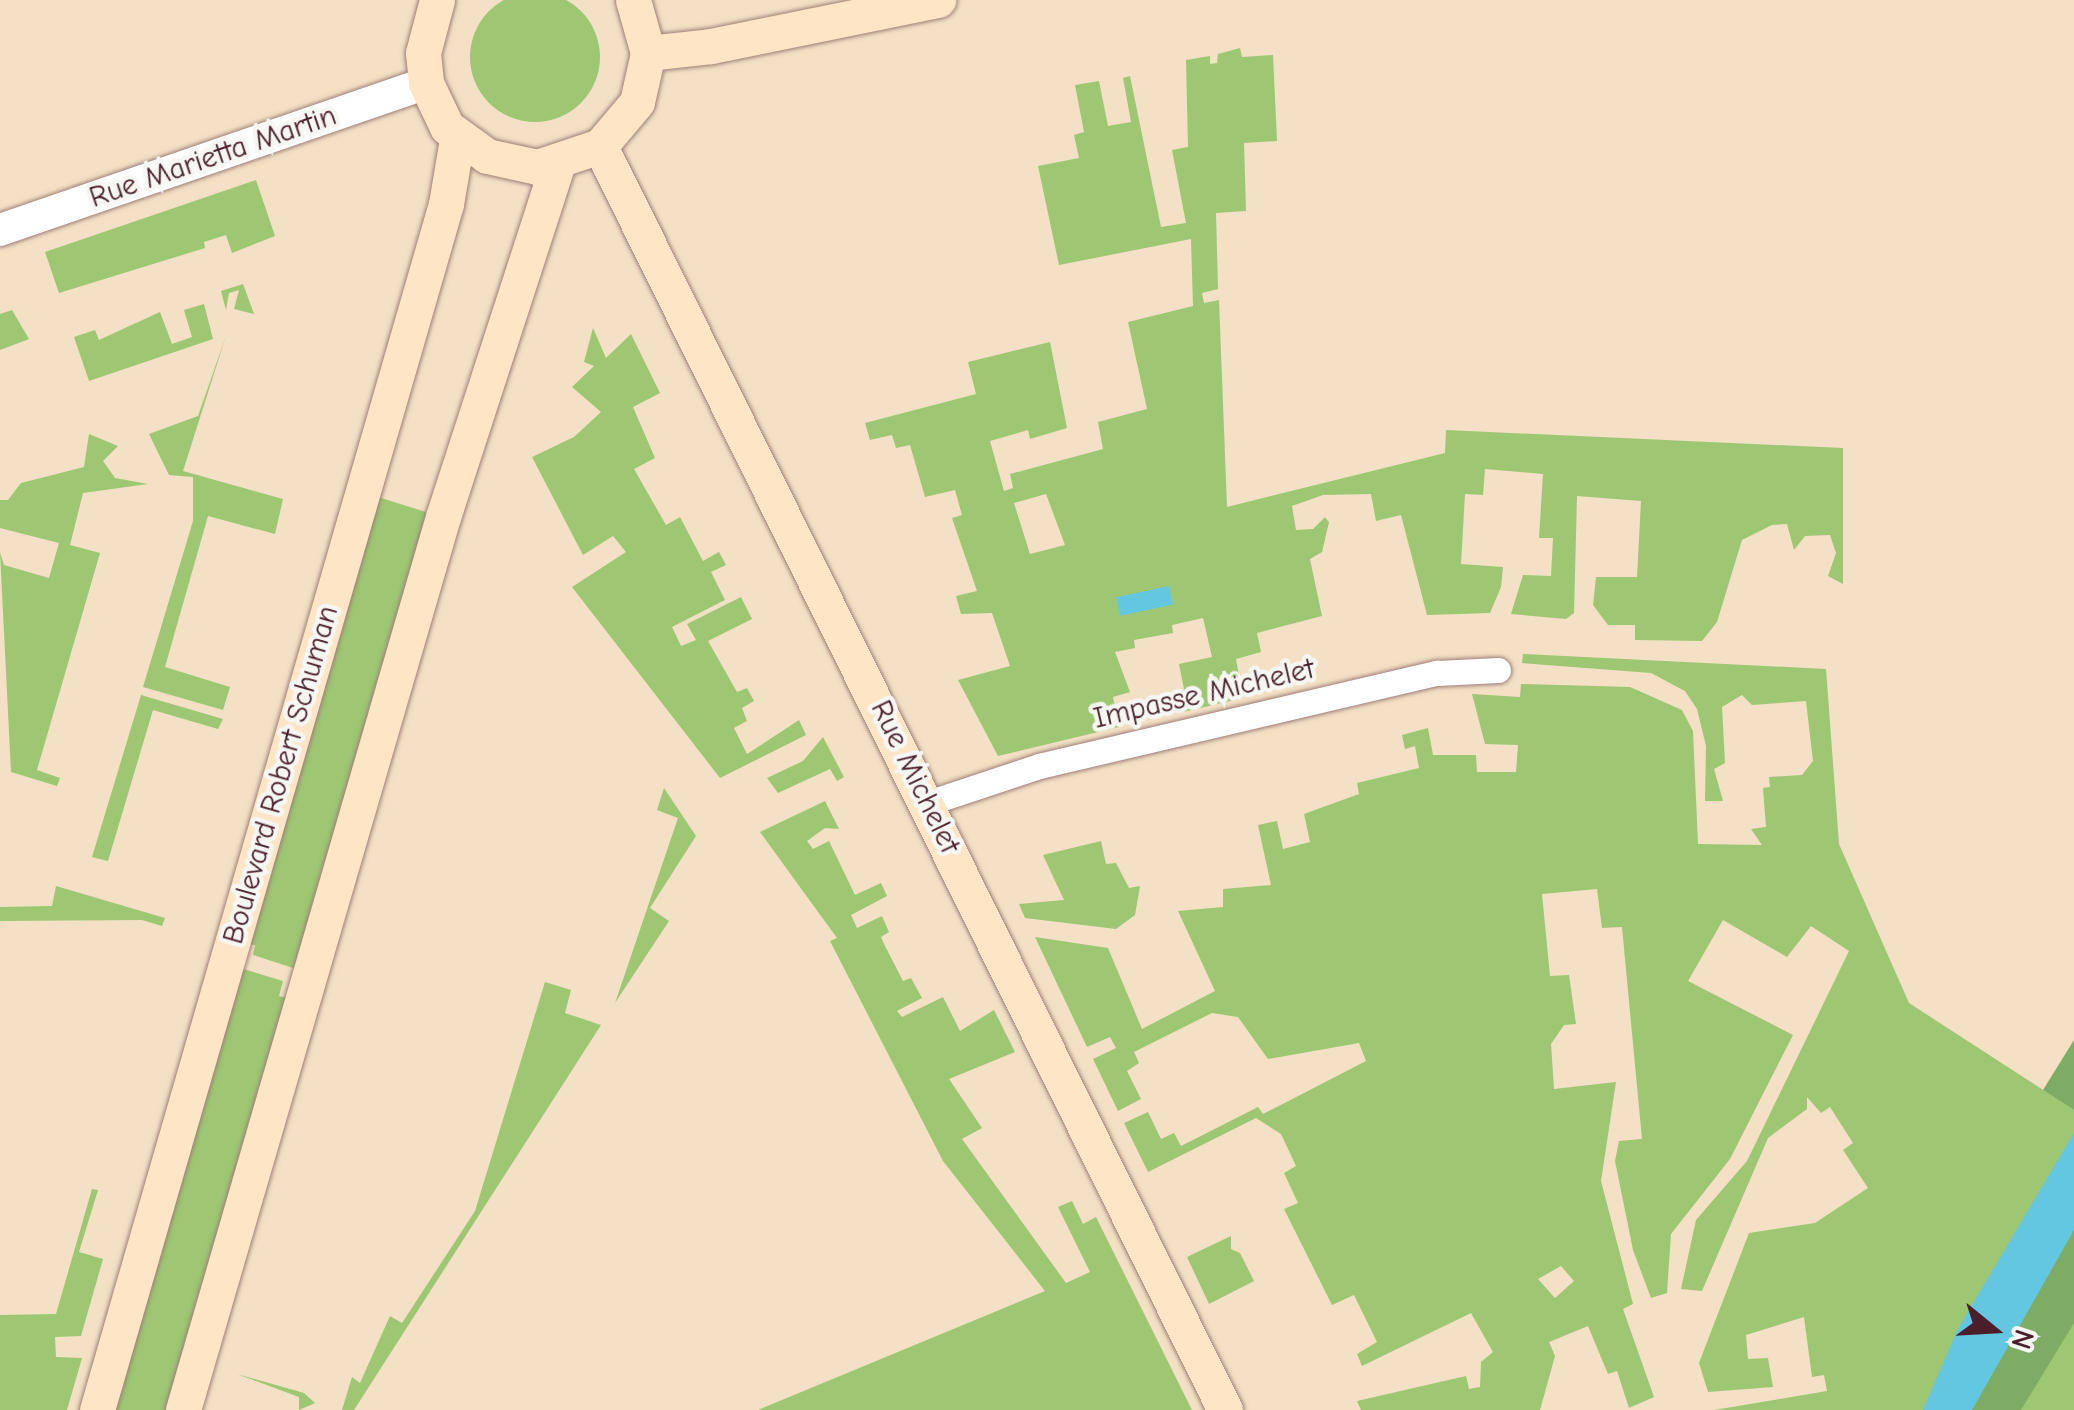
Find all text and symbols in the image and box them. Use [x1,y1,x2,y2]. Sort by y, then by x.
street label: Rue Marietta Martin [85,98,341,216]
street label: Boulevard Robert Schuman [215,602,347,948]
street label: Impasse Michelet [1090,651,1318,737]
street label: Rue Michelet [862,695,968,859]
north arrow [1944,1280,2044,1380]
text: N [2004,1326,2041,1353]

